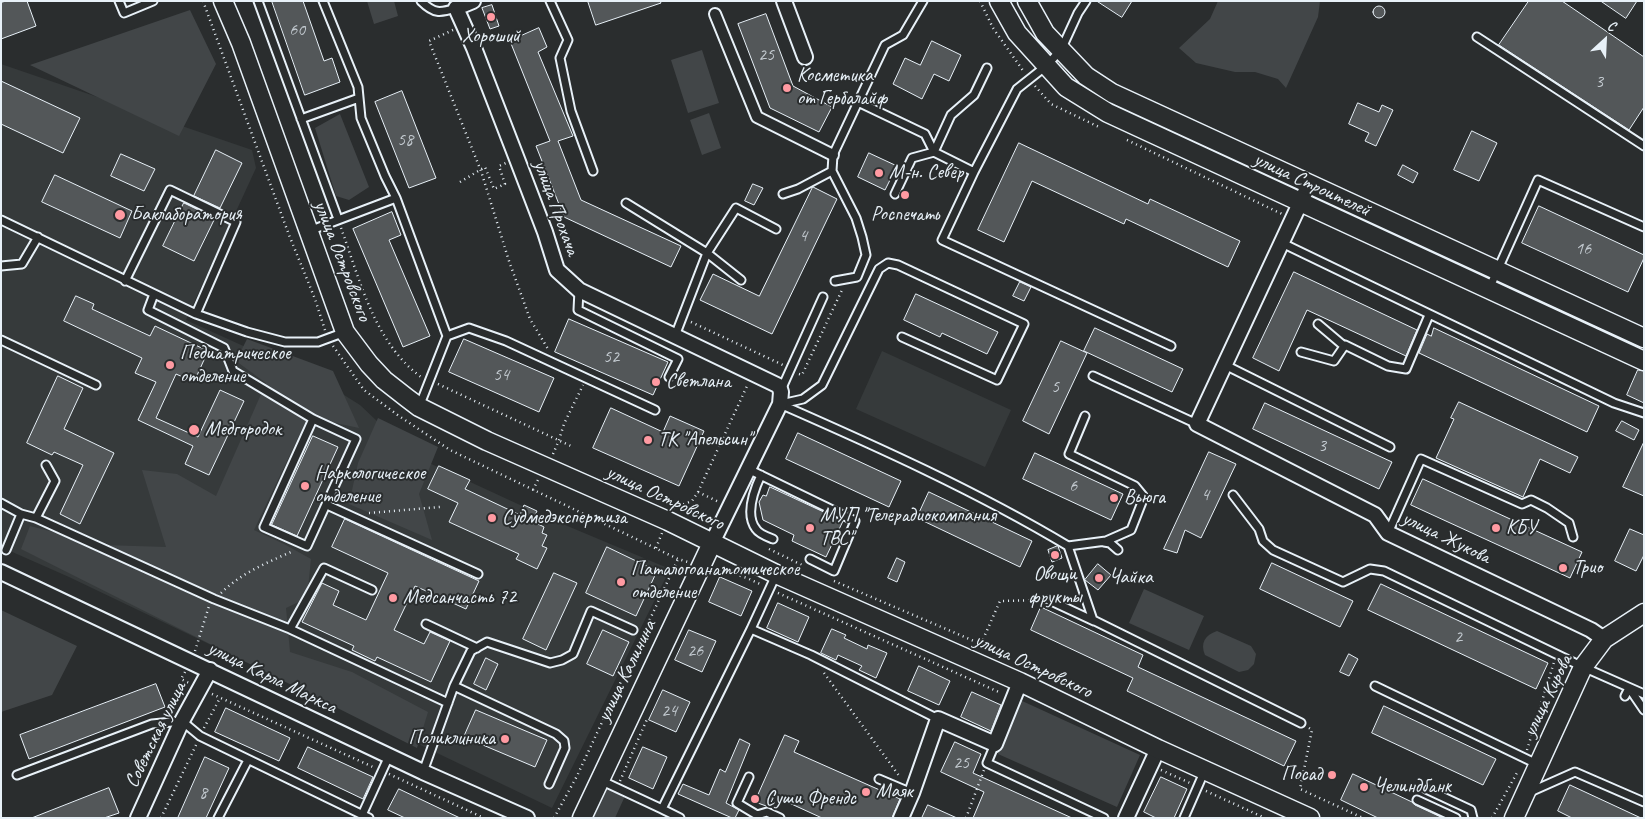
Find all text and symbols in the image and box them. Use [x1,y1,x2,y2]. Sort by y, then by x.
marker: Хороший [485,11,497,23]
north arrow [1580,15,1630,65]
text: С [1605,17,1618,35]
house number: 60 [289,19,305,41]
place label: Хороший [462,25,520,49]
house number: 25 [758,44,774,66]
place label: Косметика от Гербалайф [797,64,887,111]
house number: 3 [1595,71,1603,93]
marker: Косметика от Гербалайф [781,82,793,94]
house number: 58 [397,129,413,151]
street label: улица Строителей [1250,147,1374,223]
street label: улица Прохача [528,157,584,259]
place label: М-н. Север [889,161,963,185]
marker: М-н. Север [873,167,885,179]
marker: Роспечать [899,189,911,201]
street label: улица Островского [308,197,376,325]
place label: Баклаборатория [131,203,242,227]
place label: Роспечать [871,203,939,227]
marker: Баклаборатория [113,208,127,222]
house number: 4 [799,225,807,247]
house number: 16 [1575,238,1591,260]
place label: Педиатрическое отделение [180,342,290,389]
house number: 52 [603,346,619,368]
marker: Педиатрическое отделение [164,359,176,371]
house number: 54 [493,364,509,386]
place label: Светлана [666,370,731,394]
marker: Светлана [650,376,662,388]
house number: 5 [1051,376,1059,398]
place label: Медгородок [205,418,281,442]
marker: Медгородок [187,423,201,437]
place label: ТК "Апельсин" [658,428,751,452]
marker: ТК "Апельсин" [642,434,654,446]
house number: 3 [1318,435,1326,457]
street label: улица Островского [602,460,728,536]
place label: Наркологическое отделение [315,462,425,509]
house number: 6 [1069,475,1077,497]
marker: Наркологическое отделение [299,480,311,492]
house number: 4 [1201,484,1209,506]
place label: Вьюга [1124,486,1165,510]
marker: Вьюга [1108,492,1120,504]
place label: МУП "Телерадиокомпания ТВС" [820,504,996,551]
place label: Судмедэкспертиза [502,506,627,530]
street label: улица Жукова [1398,506,1494,570]
marker: Судмедэкспертиза [486,512,498,524]
place label: КБУ [1506,516,1537,540]
marker: МУП "Телерадиокомпания ТВС" [804,522,816,534]
marker: КБУ [1490,522,1502,534]
marker: Овощи фрукты [1049,549,1061,561]
place label: Трио [1573,556,1602,580]
place label: Паталогоанатомическое отделение [631,558,799,605]
marker: Трио [1557,562,1569,574]
place label: Овощи фрукты [1028,563,1082,610]
place label: Чайка [1109,566,1153,590]
marker: Чайка [1093,572,1105,584]
marker: Паталогоанатомическое отделение [615,576,627,588]
place label: Медсанчасть 72 [403,586,516,610]
marker: Медсанчасть 72 [387,592,399,604]
street label: улица Калинина [592,616,662,726]
house number: 2 [1454,626,1462,648]
street label: улица Островского [970,628,1096,704]
street label: улица Карла Маркса [203,636,341,720]
house number: 26 [687,640,703,662]
street label: улица Кирова [1518,651,1578,741]
street label: Советская улица [120,678,192,792]
house number: 24 [661,700,677,722]
place label: Поликлиника [409,727,495,751]
marker: Поликлиника [499,733,511,745]
house number: 25 [953,752,969,774]
place label: Посад [1281,763,1322,787]
marker: Посад [1326,769,1338,781]
place label: Челиндбанк [1374,775,1451,799]
place label: Маяк [876,780,913,804]
marker: Челиндбанк [1358,781,1370,793]
house number: 8 [199,782,207,804]
marker: Маяк [860,786,872,798]
place label: Суши Френдс [765,787,856,811]
marker: Суши Френдс [749,793,761,805]

